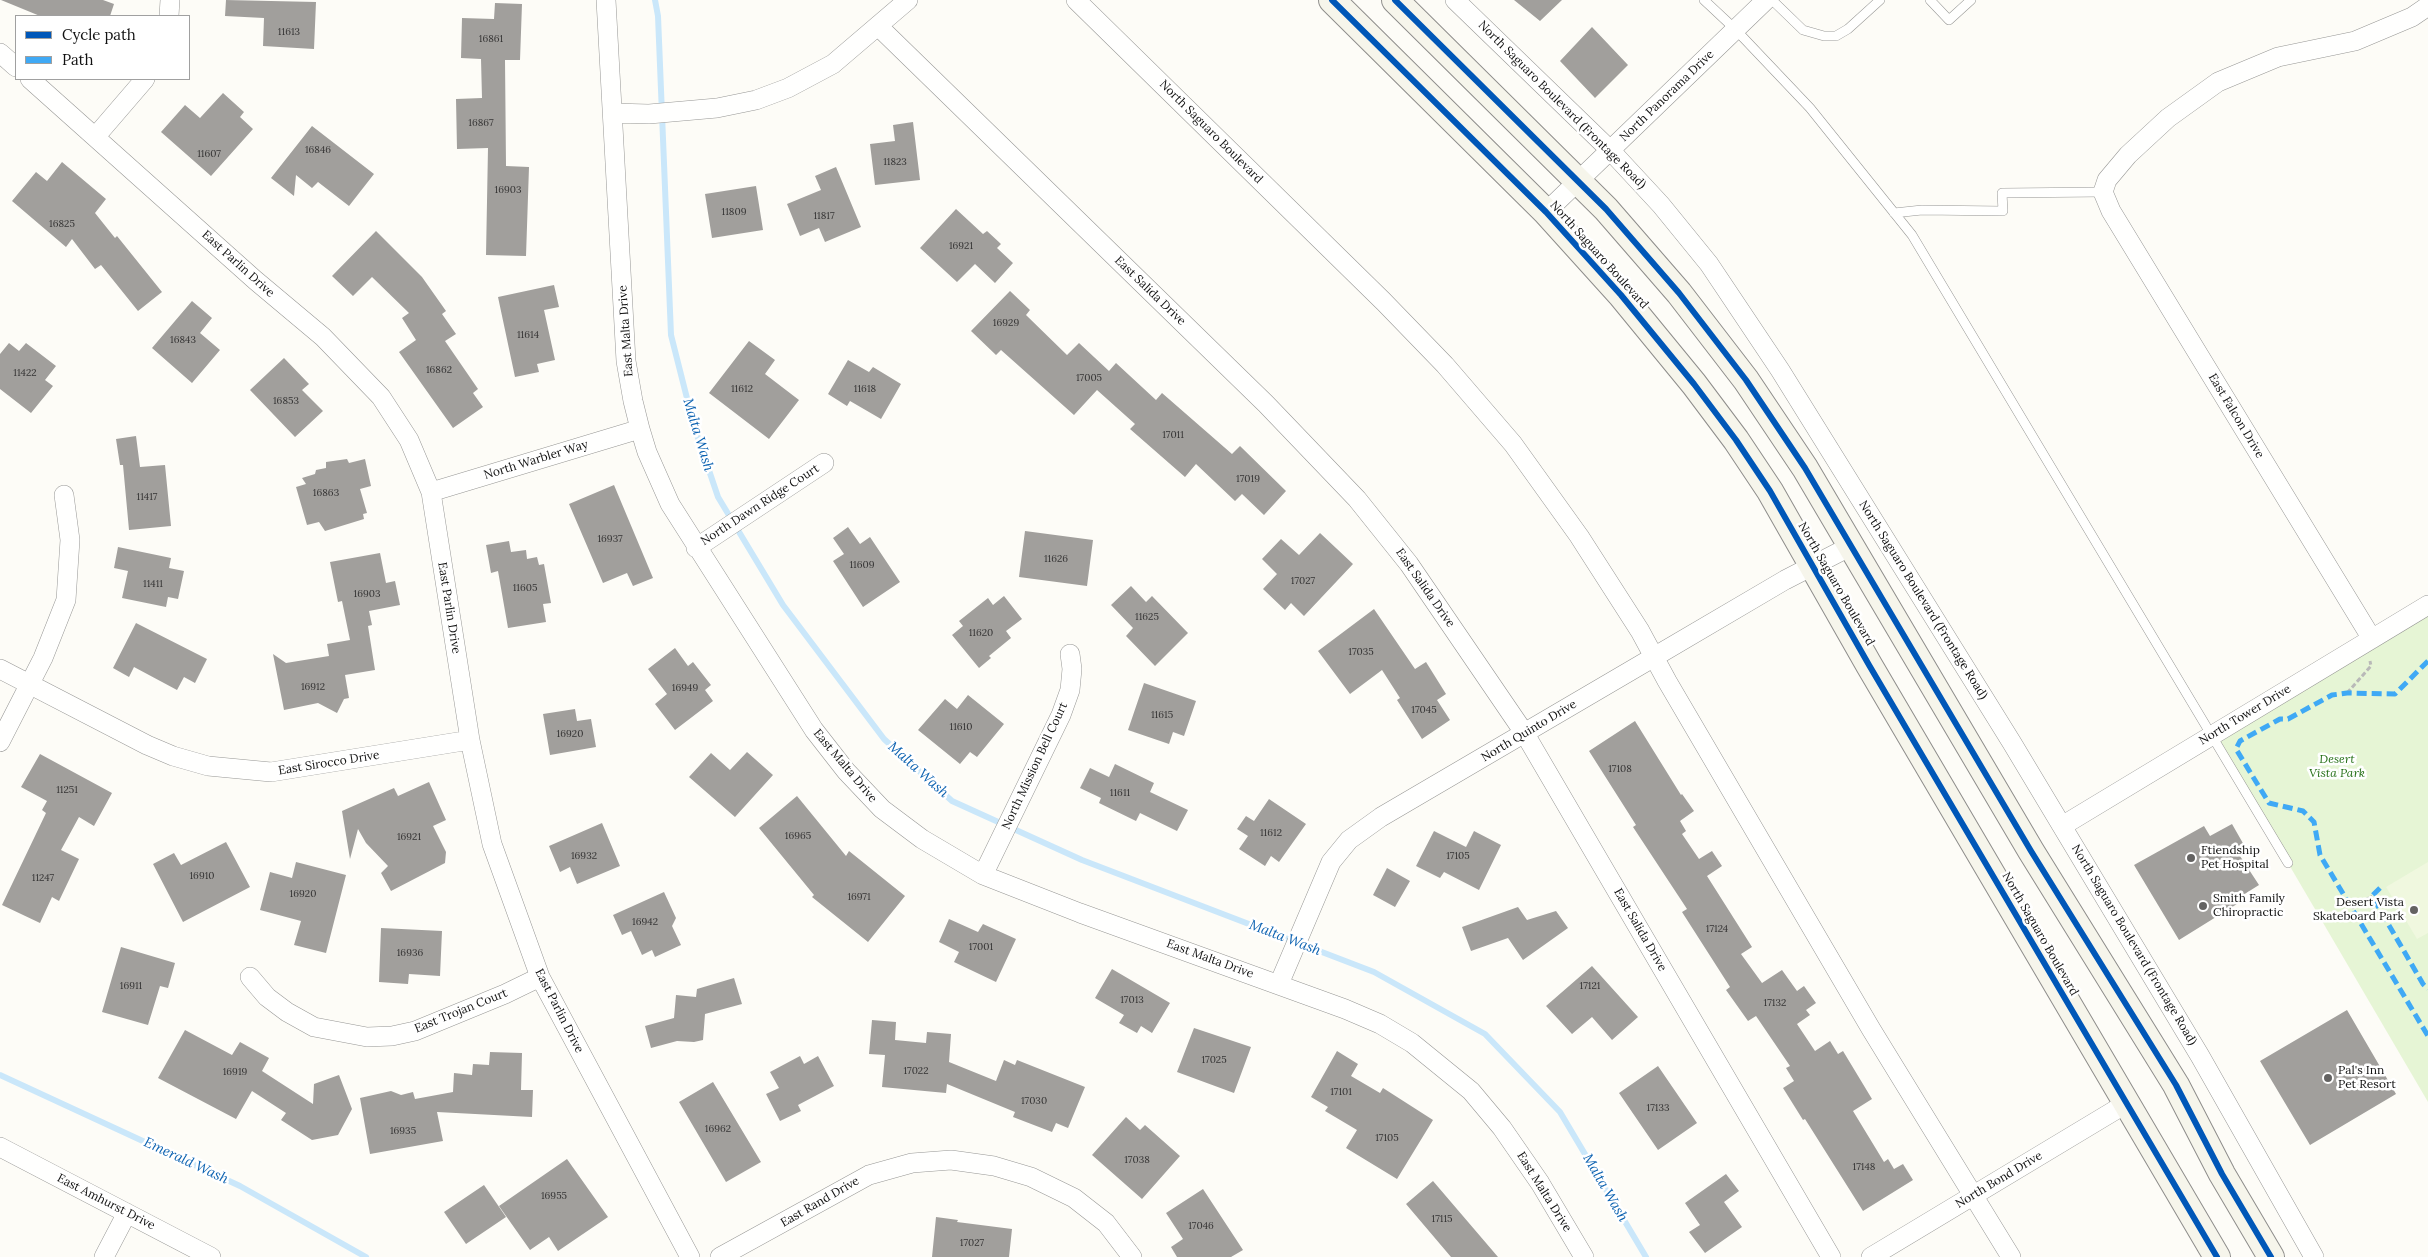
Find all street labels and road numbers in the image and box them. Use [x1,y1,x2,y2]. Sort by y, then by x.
street label: North Saguaro Boulevard (Frontage Road) [1475,18,1649,192]
street label: North Panorama Drive [1617,47,1717,145]
street label: North Saguaro Boulevard [1156,77,1266,187]
street label: North Saguaro Boulevard [1547,198,1651,312]
street label: East Parlin Drive [199,228,277,300]
street label: East Salida Drive [1111,253,1189,329]
street label: East Malta Drive [616,285,636,377]
street label: East Falcon Drive [2205,371,2267,461]
street label: North Warbler Way [482,437,590,483]
street label: North Dawn Ridge Court [698,461,822,549]
street label: North Saguaro Boulevard (Frontage Road) [1856,498,1990,702]
street label: North Saguaro Boulevard [1795,520,1877,648]
street label: East Salida Drive [1392,546,1458,630]
street label: East Parlin Drive [435,561,463,655]
street label: North Tower Drive [2196,682,2294,748]
street label: North Quinto Drive [1479,697,1579,765]
street label: North Mission Bell Court [999,700,1071,832]
street label: East Malta Drive [810,726,880,806]
street label: East Sirocco Drive [277,748,381,778]
street label: North Saguaro Boulevard (Frontage Road) [2068,842,2200,1048]
street label: North Saguaro Boulevard [1999,870,2081,998]
street label: East Salida Drive [1610,886,1670,974]
street label: East Malta Drive [1165,937,1255,981]
street label: East Parlin Drive [532,966,586,1056]
street label: East Trojan Court [412,986,510,1036]
street label: North Bond Drive [1953,1148,2045,1212]
street label: East Malta Drive [1514,1149,1574,1235]
street label: East Amhurst Drive [55,1171,157,1233]
street label: East Rand Drive [778,1174,862,1230]

